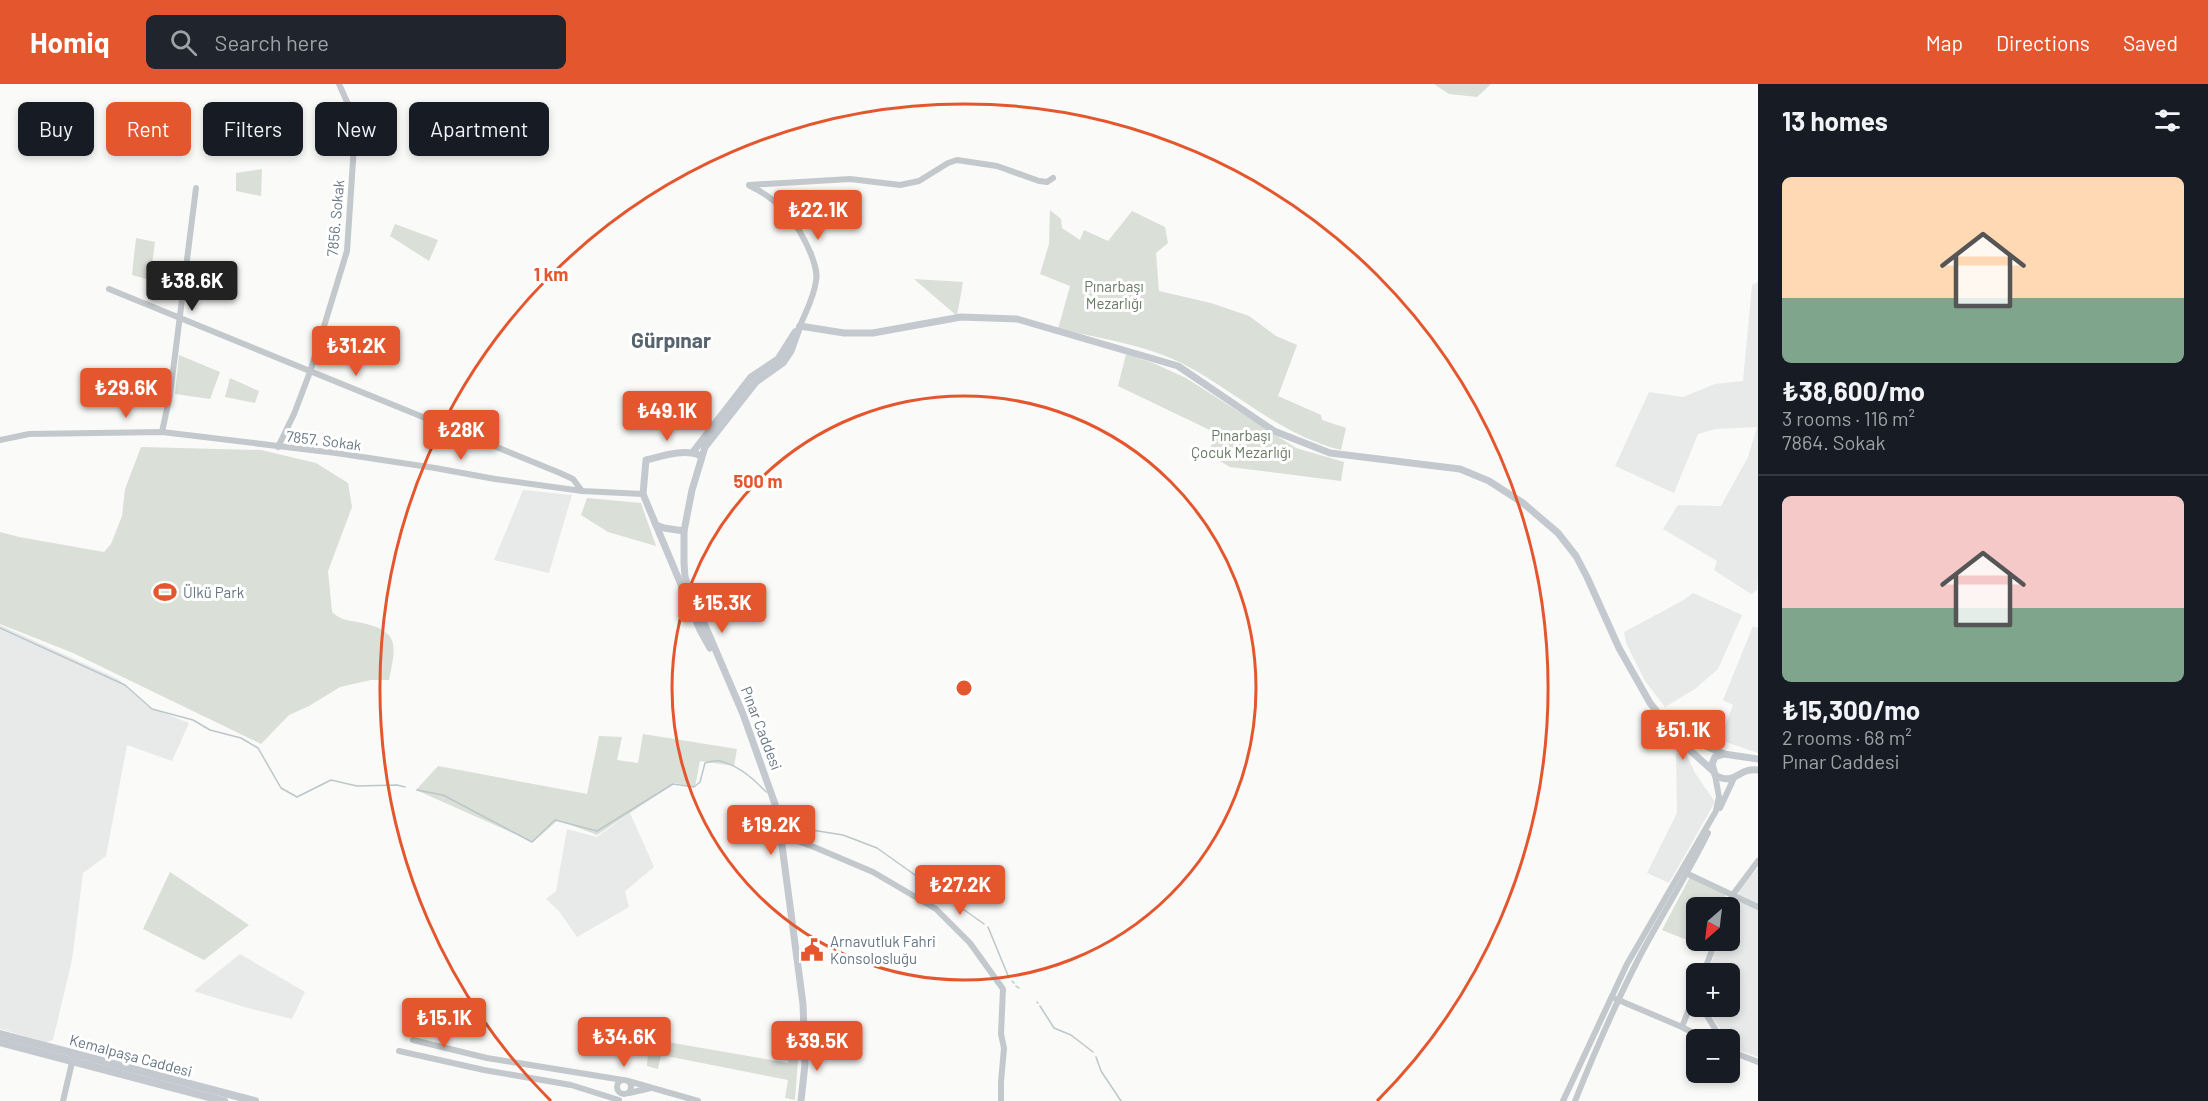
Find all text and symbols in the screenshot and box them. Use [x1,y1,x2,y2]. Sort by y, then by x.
search box [146,15,566,69]
text: Homiq [30,25,110,59]
icon: search [167,26,200,59]
text: Search here [215,29,329,55]
text: Map [1926,30,1963,55]
text: Directions [1996,30,2090,55]
text: Saved [2123,30,2178,55]
chip: Buy [18,102,94,156]
chip: Rent [106,102,191,156]
chip: Filters [203,102,303,156]
chip: New [315,102,397,156]
chip: Apartment [409,102,549,156]
icon: filters [2151,104,2184,137]
text: 13 homes [1782,105,1888,136]
street label: 7856. Sokak [323,178,347,257]
pin: ₺22.1K [769,190,867,241]
text: ₺22.1K [788,197,848,221]
icon: home [1929,216,2037,324]
pin: ₺38.6K [143,261,241,312]
text: 1 km [534,263,568,285]
text: ₺38.6K [160,268,224,292]
park label: Pınarbaşı Mezarlığı [1084,277,1144,312]
pin: ₺31.2K [307,326,405,377]
district label: Gürpınar [631,327,711,352]
text: ₺31.2K [326,333,386,357]
pin: ₺29.6K [77,368,175,419]
text: ₺29.6K [94,375,158,399]
text: ₺38,600/mo [1782,375,1925,406]
pin: ₺49.1K [618,391,716,442]
text: ₺49.1K [637,398,697,422]
text: 3 rooms · 116 m² [1782,406,1915,430]
pin: ₺28K [425,410,497,461]
text: ₺28K [437,417,485,441]
street label: 7857. Sokak [285,426,363,454]
park label: Pınarbaşı Çocuk Mezarlığı [1191,426,1291,461]
text: 7864. Sokak [1782,430,1885,454]
text: 500 m [734,470,782,492]
icon: home [1929,535,2037,643]
sports icon: Ülkü Park [152,579,178,605]
place label: Ülkü Park [183,583,245,601]
pin: ₺15.3K [673,583,771,634]
text: ₺15.3K [692,590,752,614]
centre of rings [954,678,974,698]
street label: Pınar Caddesi [738,684,786,772]
text: ₺15,300/mo [1782,694,1920,725]
pin: ₺51.1K [1634,710,1732,761]
text: ₺51.1K [1655,717,1711,741]
text: 2 rooms · 68 m² [1782,725,1912,749]
text: Pınar Caddesi [1782,749,1900,773]
pin: ₺19.2K [722,805,820,856]
text: ₺19.2K [741,812,801,836]
pin: ₺27.2K [911,865,1009,916]
text: ₺27.2K [929,872,991,896]
north arrow [1686,897,1740,951]
map controls [1686,897,1740,1083]
place label: Arnavutluk Fahri Konsolosluğu [830,932,936,967]
public building icon: Arnavutluk Fahri Konsolosluğu [799,937,825,963]
button: + [1686,963,1740,1017]
pin: ₺15.1K [395,998,493,1049]
text: ₺15.1K [416,1005,472,1029]
pin: ₺34.6K [575,1017,673,1068]
pin: ₺39.5K [768,1021,866,1072]
text: ₺34.6K [592,1024,656,1048]
text: ₺39.5K [785,1028,849,1052]
button: − [1686,1029,1740,1083]
street label: Kemalpaşa Caddesi [68,1030,194,1080]

